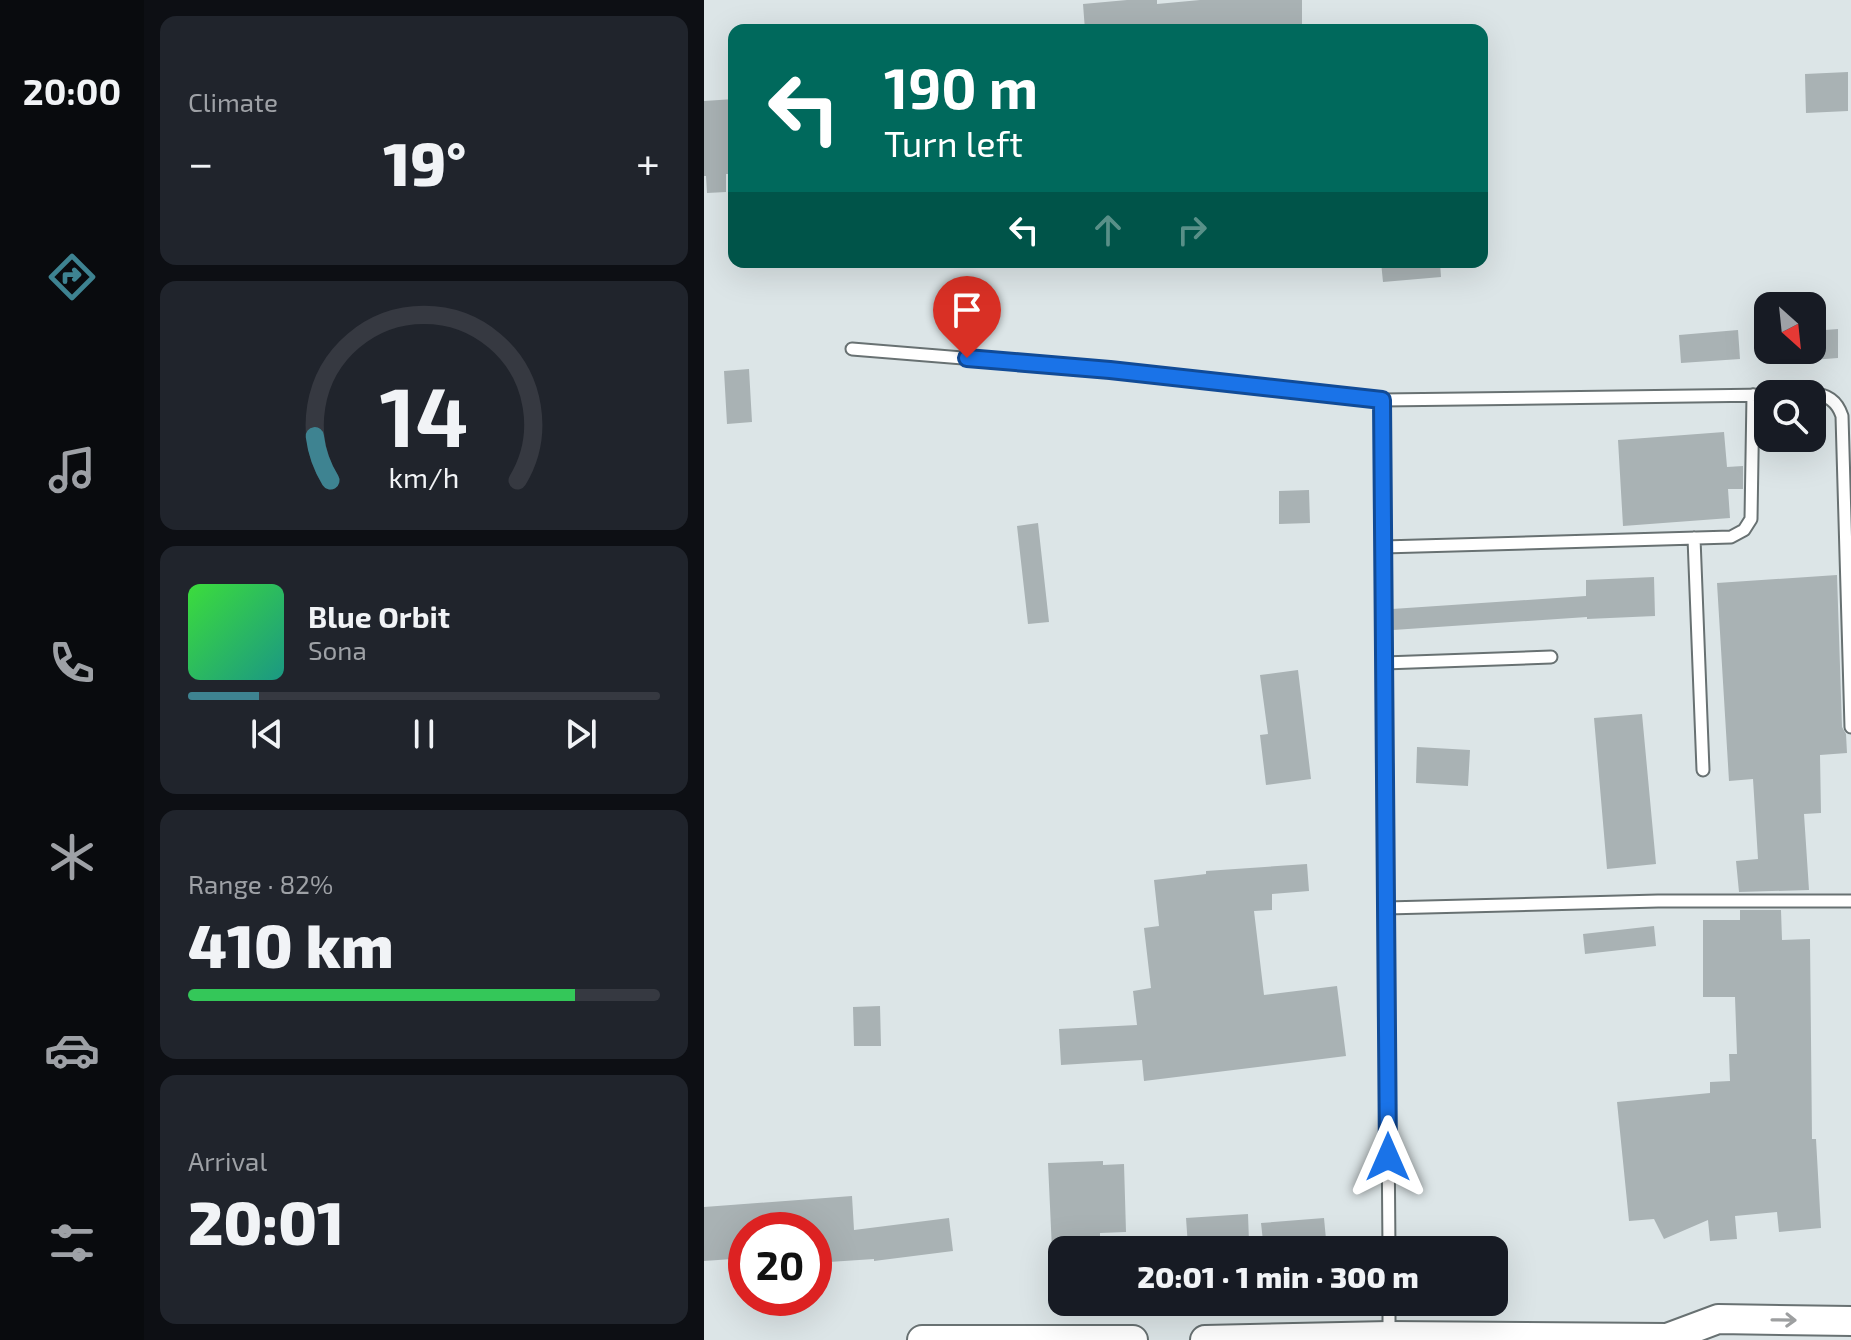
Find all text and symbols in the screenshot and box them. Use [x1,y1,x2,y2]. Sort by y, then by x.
text: 190 m [884,53,1038,120]
icon: left [752,56,856,160]
text: 20:00 [23,69,121,112]
text: Climate [188,86,278,117]
text: Turn left [884,121,1023,164]
text: 19° [383,126,466,198]
text: − [188,135,214,188]
text: + [636,135,660,188]
icon: left [1002,208,1046,252]
icon: ahead [1086,208,1130,252]
icon: right [1170,208,1214,252]
icon: directions [44,249,100,305]
pin [933,276,1001,358]
icon: arrive [945,288,989,332]
north arrow [1754,292,1826,364]
map controls [1754,292,1826,452]
text: 14 [380,364,468,464]
button: search [1754,380,1826,452]
icon: music [44,442,100,498]
text: km/h [389,459,459,494]
text: Blue Orbit [308,598,450,634]
text: Sona [308,634,367,665]
icon: phone [44,635,100,691]
icon: previous [245,712,289,756]
icon: pause [402,712,446,756]
icon: next [559,712,603,756]
icon: climate [44,829,100,885]
text: Range · 82% [188,868,333,899]
text: 410 km [188,908,394,980]
icon: car [44,1022,100,1078]
position arrow [1346,1115,1430,1199]
text: Arrival [188,1145,267,1176]
text: 20:01 [188,1185,344,1257]
speed limit sign: 20 [728,1212,832,1316]
icon: filters [44,1215,100,1271]
text: 20:01 · 1 min · 300 m [1137,1258,1419,1294]
one-way arrow [1770,1312,1797,1328]

